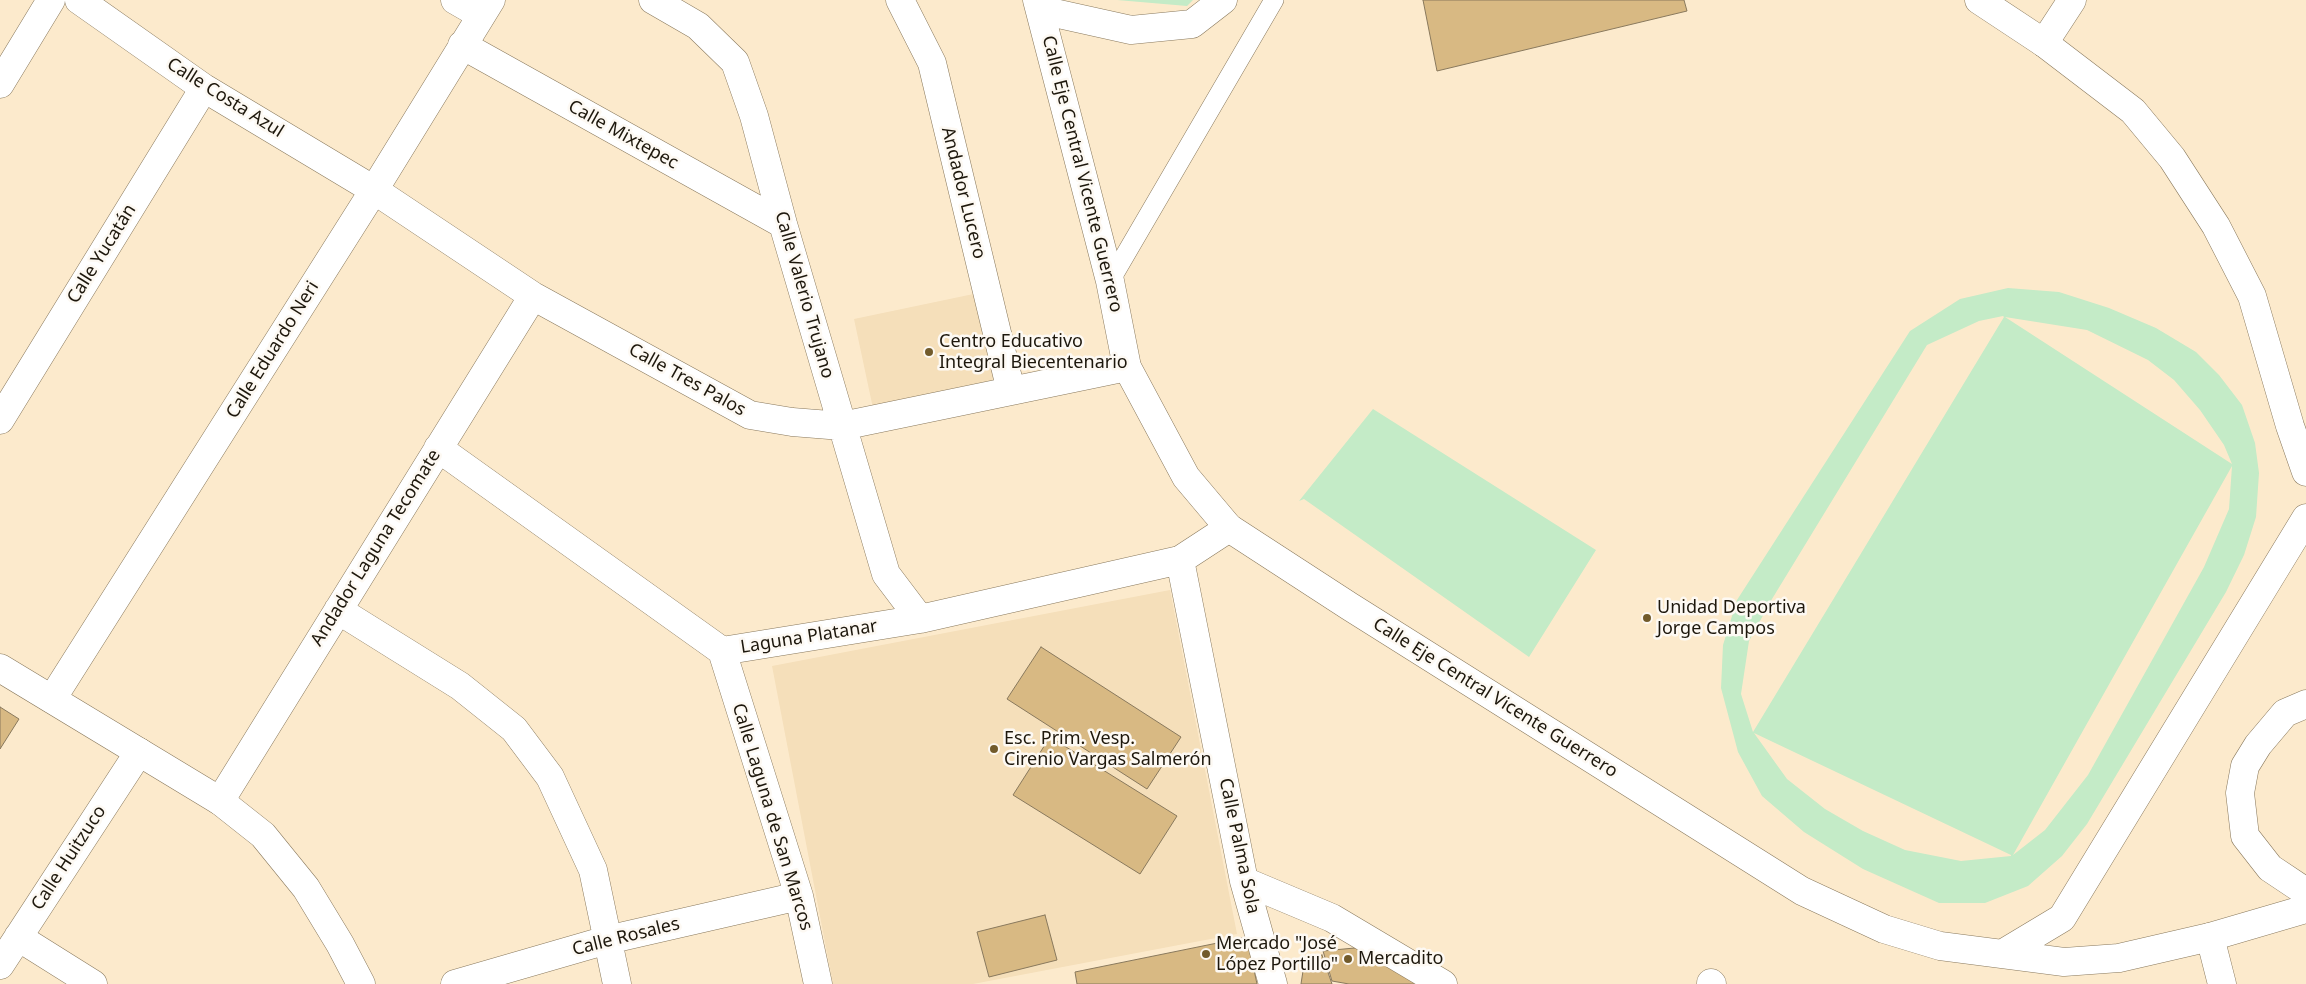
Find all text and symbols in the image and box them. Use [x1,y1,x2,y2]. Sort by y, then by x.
street label: Calle Eje Central Vicente Guerrero [1037,33,1127,315]
street label: Calle Costa Azul [163,53,287,143]
street label: Calle Mixtepec [564,96,682,174]
street label: Andador Lucero [936,125,990,261]
street label: Calle Yucatán [63,200,141,308]
street label: Calle Valerio Trujano [770,209,838,381]
street label: Calle Eduardo Neri [222,277,324,423]
place label: Centro Educativo Integral Biecentenario [939,331,1128,374]
street label: Calle Tres Palos [625,339,749,421]
marker: Centro Educativo Integral Biecentenario [923,346,935,358]
street label: Andador Laguna Tecomate [307,446,445,650]
place label: Unidad Deportiva Jorge Campos [1657,597,1806,640]
marker: Unidad Deportiva Jorge Campos [1641,612,1653,624]
street label: Calle Eje Central Vicente Guerrero [1369,613,1621,783]
street label: Laguna Platanar [739,615,879,659]
street label: Calle Laguna de San Marcos [727,701,817,933]
place label: Esc. Prim. Vesp. Cirenio Vargas Salmerón [1004,728,1212,771]
marker: Esc. Prim. Vesp. Cirenio Vargas Salmerón [988,743,1000,755]
street label: Calle Palma Sola [1214,776,1264,916]
street label: Calle Huitzuco [27,802,111,914]
street label: Calle Rosales [570,913,682,961]
place label: Mercado "José López Portillo" [1216,933,1338,976]
marker: Mercado "José López Portillo" [1200,948,1212,960]
place label: Mercadito [1358,948,1443,970]
marker: Mercadito [1342,953,1354,965]

